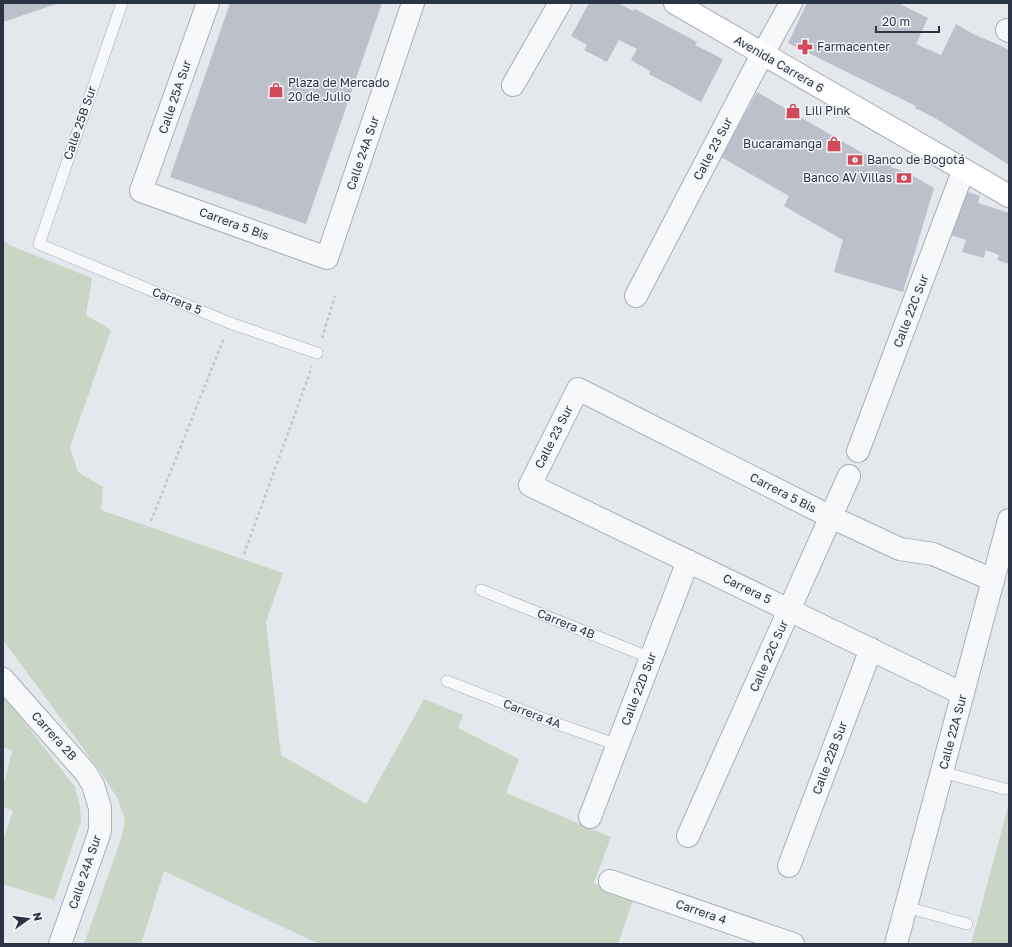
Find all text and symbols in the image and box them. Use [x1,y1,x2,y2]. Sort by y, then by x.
scale bar [876,8,939,34]
text: 20 m [882,14,910,29]
street label: Avenida Carrera 6 [732,32,827,95]
pharmacy icon: Farmacenter [796,38,814,56]
place label: Farmacenter [817,39,890,54]
street label: Calle 25A Sur [155,58,194,136]
place label: Plaza de Mercado 20 de Julio [288,75,389,104]
shop icon: Plaza de Mercado 20 de Julio [267,81,285,99]
street label: Calle 25B Sur [60,84,99,162]
shop icon: Lili Pink [784,102,802,120]
place label: Lili Pink [805,103,851,118]
street label: Calle 24A Sur [343,114,382,192]
street label: Calle 23 Sur [690,114,736,183]
shop icon: Bucaramanga [825,135,843,153]
place label: Bucaramanga [743,136,822,151]
bank icon: Banco de Bogotá [846,151,864,169]
place label: Banco de Bogotá [867,152,965,167]
bank icon: Banco AV Villas [895,169,913,187]
place label: Banco AV Villas [803,170,892,185]
street label: Carrera 5 Bis [197,204,271,243]
street label: Calle 22C Sur [890,272,931,350]
street label: Carrera 5 [150,284,204,317]
street label: Calle 23 Sur [531,402,576,471]
street label: Carrera 5 Bis [747,469,819,516]
street label: Carrera 5 [720,570,774,607]
street label: Carrera 4B [535,605,597,642]
street label: Calle 22C Sur [746,617,791,694]
street label: Calle 22D Sur [618,650,660,728]
street label: Calle 22A Sur [935,692,970,771]
street label: Carrera 4A [501,696,563,731]
street label: Carrera 2B [29,708,80,763]
street label: Calle 22B Sur [809,719,850,796]
street label: Calle 24A Sur [65,833,104,911]
street label: Carrera 4 [674,896,729,927]
north arrow [8,899,48,939]
text: N [31,911,46,922]

